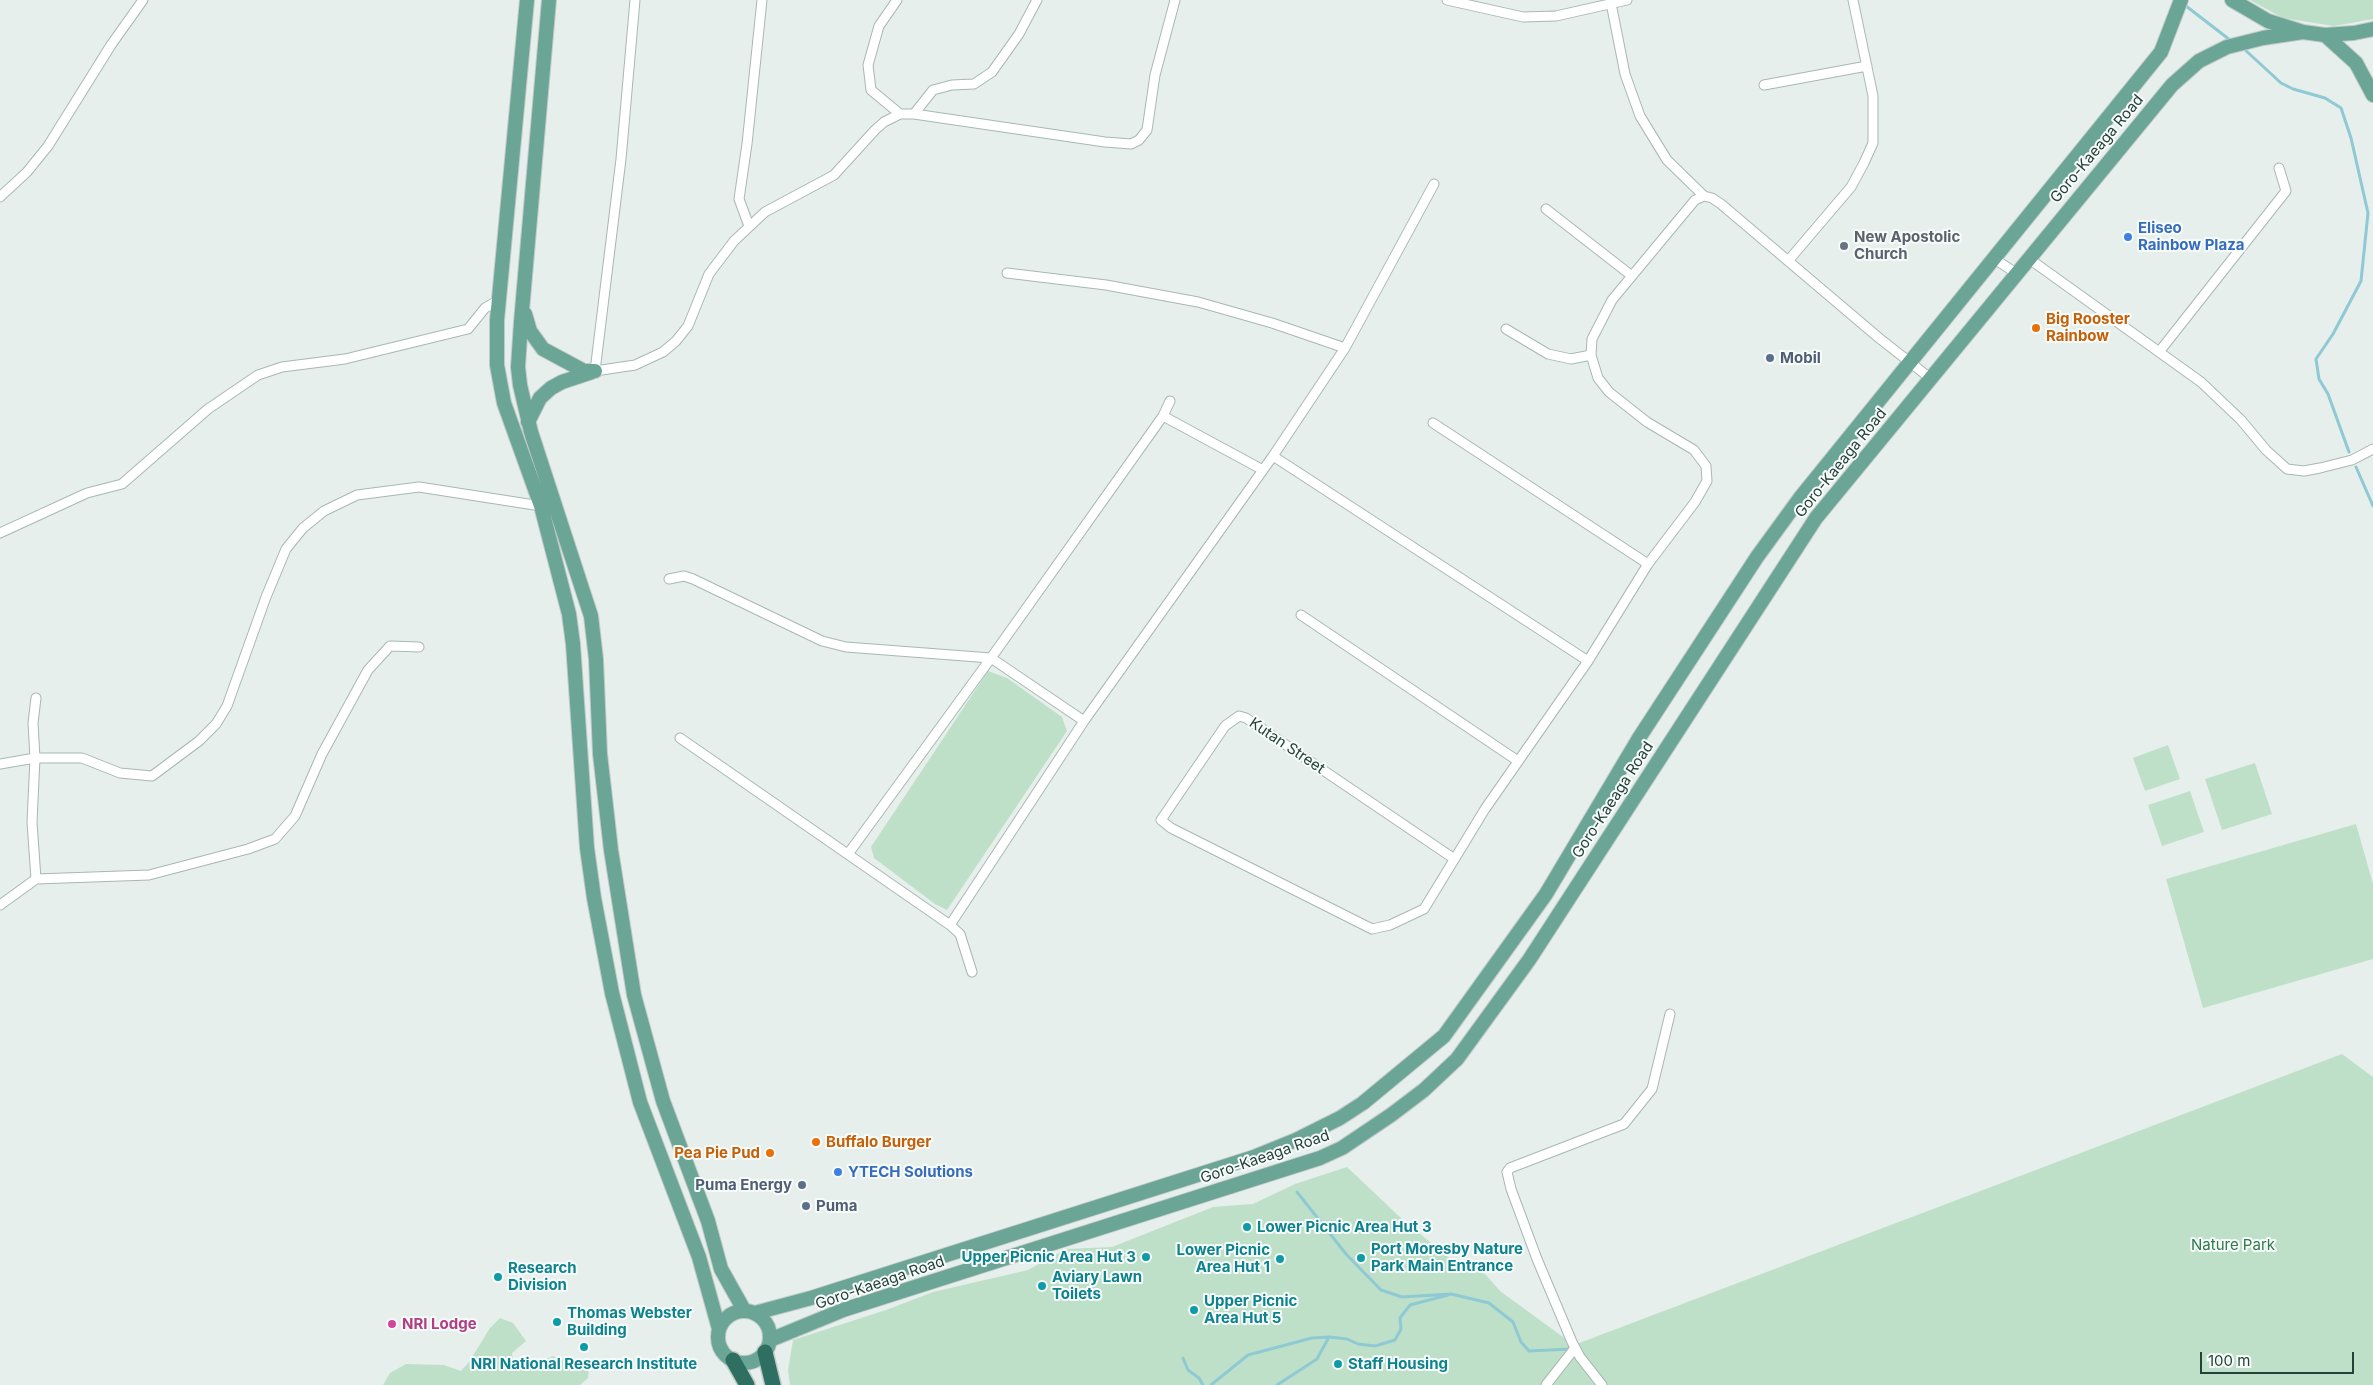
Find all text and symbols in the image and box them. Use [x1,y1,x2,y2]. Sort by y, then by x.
street label: Goro-Kaeaga Road [2047,91,2147,207]
place label: Eliseo Rainbow Plaza [2138,219,2244,254]
place label: New Apostolic Church [1854,228,1960,263]
marker: Eliseo Rainbow Plaza [2122,231,2134,243]
marker: New Apostolic Church [1838,240,1850,252]
place label: Big Rooster Rainbow [2046,310,2130,345]
marker: Big Rooster Rainbow [2030,322,2042,334]
place label: Mobil [1780,349,1821,367]
marker: Mobil [1764,352,1776,364]
street label: Goro-Kaeaga Road [1791,405,1891,521]
street label: Kutan Street [1246,714,1328,778]
street label: Goro-Kaeaga Road [1569,738,1657,862]
street label: Goro-Kaeaga Road [1198,1126,1332,1188]
place label: Buffalo Burger [826,1133,931,1151]
marker: Buffalo Burger [810,1136,822,1148]
place label: Pea Pie Pud [674,1144,760,1162]
marker: Pea Pie Pud [764,1147,776,1159]
place label: YTECH Solutions [848,1163,973,1181]
marker: YTECH Solutions [832,1166,844,1178]
place label: Puma Energy [695,1176,792,1194]
marker: Puma Energy [796,1179,808,1191]
place label: Puma [816,1197,857,1215]
marker: Puma [800,1200,812,1212]
place label: Lower Picnic Area Hut 3 [1257,1218,1432,1236]
marker: Lower Picnic Area Hut 3 [1241,1221,1253,1233]
park label: Nature Park [2191,1236,2275,1254]
place label: Port Moresby Nature Park Main Entrance [1371,1240,1523,1275]
place label: Lower Picnic Area Hut 1 [1177,1241,1270,1276]
place label: Upper Picnic Area Hut 3 [962,1248,1136,1266]
marker: Upper Picnic Area Hut 3 [1140,1251,1152,1263]
street label: Goro-Kaeaga Road [813,1252,947,1314]
marker: Port Moresby Nature Park Main Entrance [1355,1252,1367,1264]
marker: Lower Picnic Area Hut 1 [1274,1253,1286,1265]
place label: Research Division [508,1259,577,1294]
place label: Aviary Lawn Toilets [1052,1268,1142,1303]
marker: Research Division [492,1271,504,1283]
marker: Aviary Lawn Toilets [1036,1280,1048,1292]
place label: Upper Picnic Area Hut 5 [1204,1292,1297,1327]
place label: Thomas Webster Building [567,1304,692,1339]
marker: Upper Picnic Area Hut 5 [1188,1304,1200,1316]
place label: NRI Lodge [402,1315,477,1333]
marker: Thomas Webster Building [551,1316,563,1328]
marker: NRI Lodge [386,1318,398,1330]
marker: NRI National Research Institute [578,1341,590,1353]
scale bar [2203,1342,2357,1374]
text: 100 m [2208,1351,2250,1370]
place label: NRI National Research Institute [471,1355,697,1373]
place label: Staff Housing [1348,1355,1448,1373]
marker: Staff Housing [1332,1358,1344,1370]

